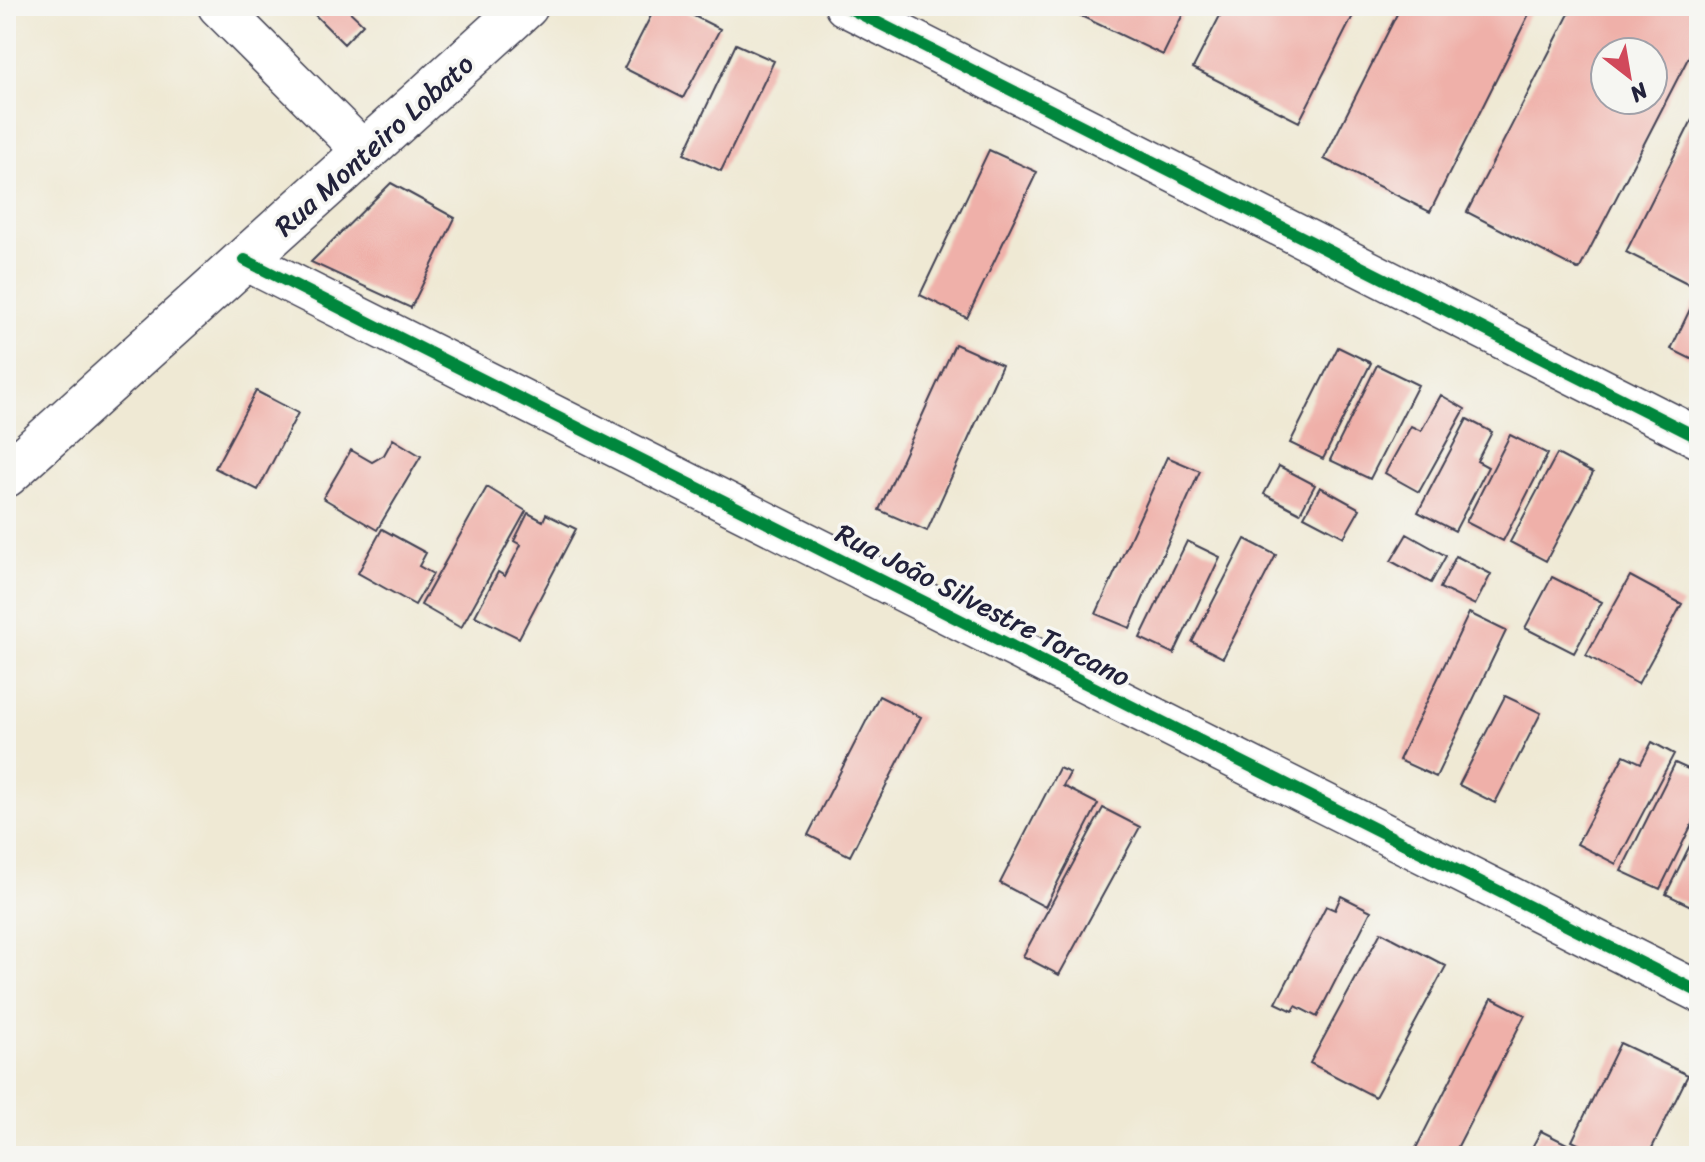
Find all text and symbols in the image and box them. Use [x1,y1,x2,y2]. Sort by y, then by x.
north arrow [1589,36,1669,116]
street label: Rua Monteiro Lobato [263,41,486,249]
text: N [1622,72,1656,114]
street label: Rua João Silvestre Torcano [827,509,1139,701]

